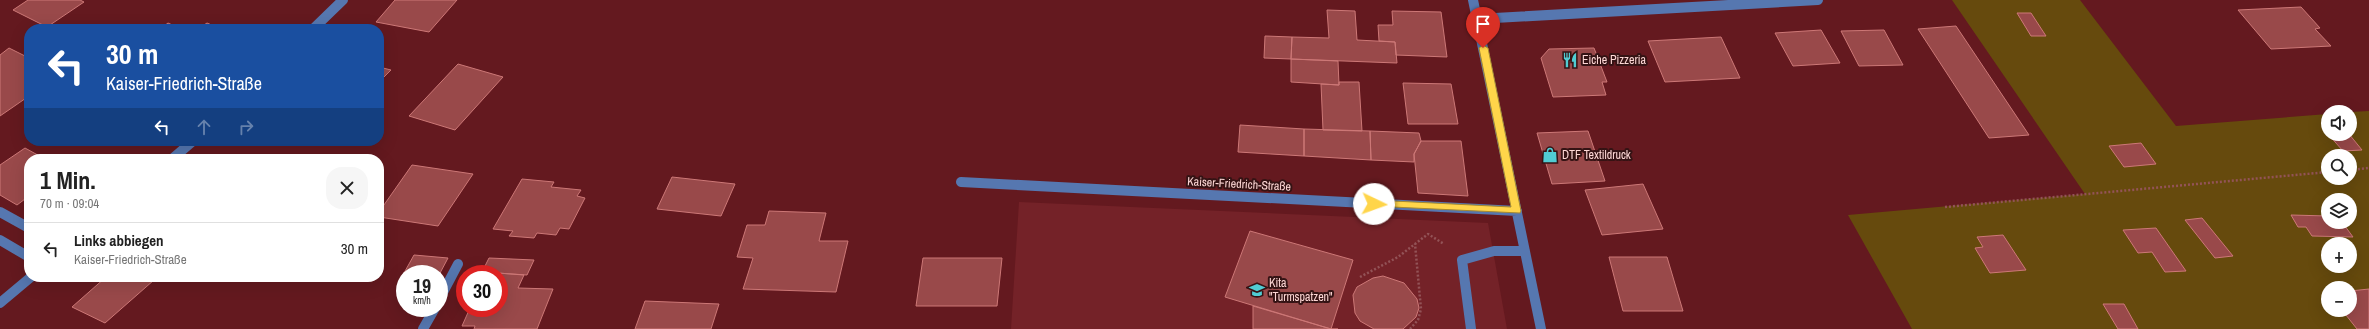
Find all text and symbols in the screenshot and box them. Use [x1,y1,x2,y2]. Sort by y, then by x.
pin [1466,7.0,1500,48]
icon: arrive [1472,13,1494,35]
text: 30 m [106,35,158,73]
icon: left [40,40,92,92]
restaurant icon: Eiche Pizzeria [1561,51,1579,69]
place label: Eiche Pizzeria [1582,52,1647,68]
text: Kaiser-Friedrich-Straße [106,71,262,96]
map controls [2321,105,2357,317]
button: sound [2321,105,2357,141]
icon: left [151,116,173,138]
icon: ahead [193,116,215,138]
icon: right [235,116,257,138]
shop icon: DTF Textildruck [1541,146,1559,164]
place label: DTF Textildruck [1562,147,1631,163]
button: search [2321,149,2357,185]
text: 1 Min. [40,164,96,196]
button: close [326,167,368,209]
street label: Kaiser-Friedrich-Straße [1187,173,1291,195]
position arrow [1353,183,1395,225]
button: layers [2321,193,2357,229]
text: 70 m · 09:04 [40,195,99,212]
text: Links abbiegen [74,230,164,251]
button: + [2321,237,2357,273]
icon: left [40,238,62,260]
text: 30 m [341,238,368,259]
text: Kaiser-Friedrich-Straße [74,251,187,268]
speed limit sign: 30 [456,265,508,317]
text: 19 [413,272,431,299]
place label: Kita "Turmspatzen" [1269,275,1333,305]
school or university icon: Kita "Turmspatzen" [1248,281,1266,299]
button: − [2321,281,2357,317]
text: km/h [413,294,431,307]

